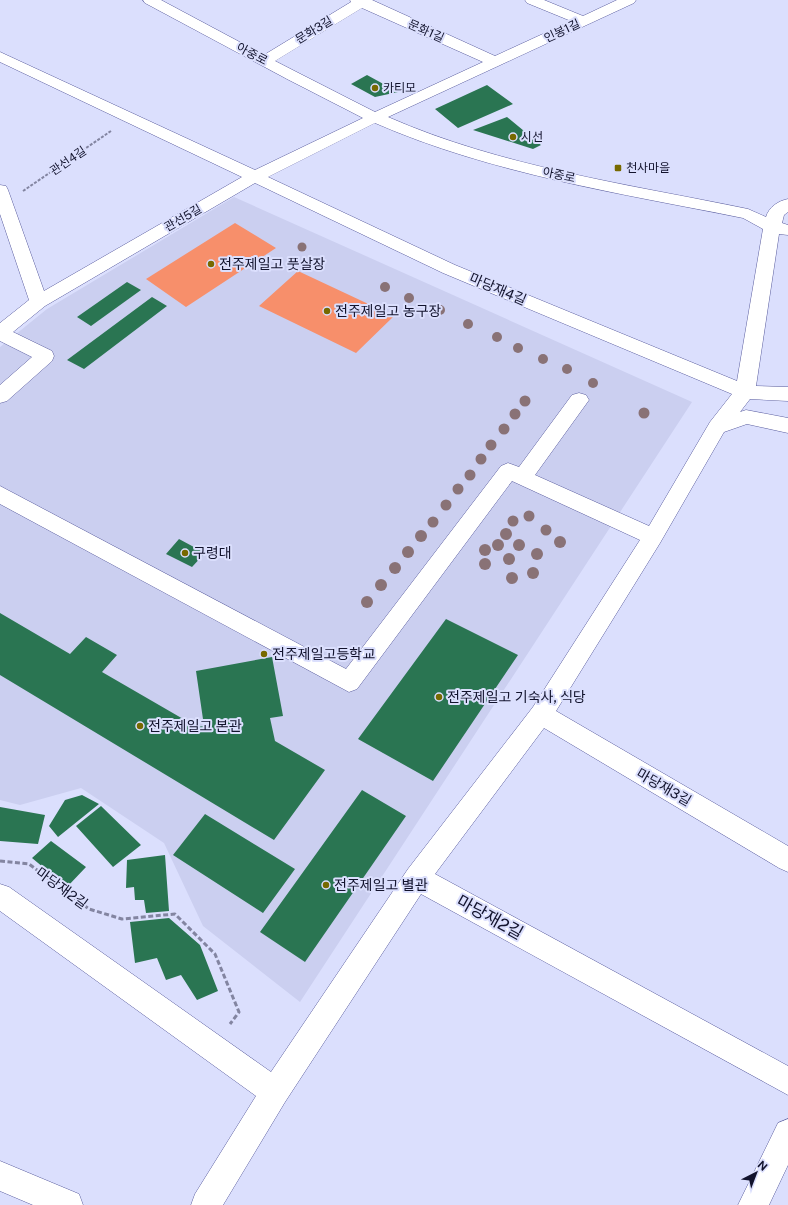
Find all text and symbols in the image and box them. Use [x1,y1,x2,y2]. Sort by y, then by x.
street label: 문화3길 [293,14,335,46]
street label: 문화1길 [406,17,446,45]
street label: 인봉1길 [542,17,582,45]
street label: 아중로 [234,40,270,68]
place label: 카티모 [383,81,416,95]
marker: 카티모 [370,83,380,93]
place label: 시선 [521,130,543,144]
marker: 시선 [508,132,518,142]
street label: 관선4길 [47,144,89,178]
place label: 천사마을 [626,161,670,175]
marker: 천사마을 [613,163,623,173]
street label: 아중로 [541,165,577,185]
street label: 관선5길 [162,202,204,234]
place label: 전주제일고 풋살장 [219,256,326,272]
marker: 전주제일고 풋살장 [206,259,216,269]
street label: 마당재4길 [467,270,529,308]
place label: 전주제일고 농구장 [335,303,442,319]
marker: 전주제일고 농구장 [322,306,332,316]
place label: 구령대 [193,545,232,561]
marker: 구령대 [180,548,190,558]
place label: 전주제일고등학교 [272,646,375,662]
marker: 전주제일고등학교 [259,649,269,659]
place label: 전주제일고 기숙사, 식당 [447,689,586,705]
marker: 전주제일고 기숙사, 식당 [434,692,444,702]
place label: 전주제일고 본관 [148,718,242,734]
marker: 전주제일고 본관 [135,721,145,731]
street label: 마당재3길 [634,765,694,809]
street label: 마당재2길 [33,864,91,912]
place label: 전주제일고 별관 [334,877,428,893]
marker: 전주제일고 별관 [321,880,331,890]
street label: 마당재2길 [453,891,527,943]
north arrow [736,1153,776,1193]
text: N [755,1158,770,1173]

